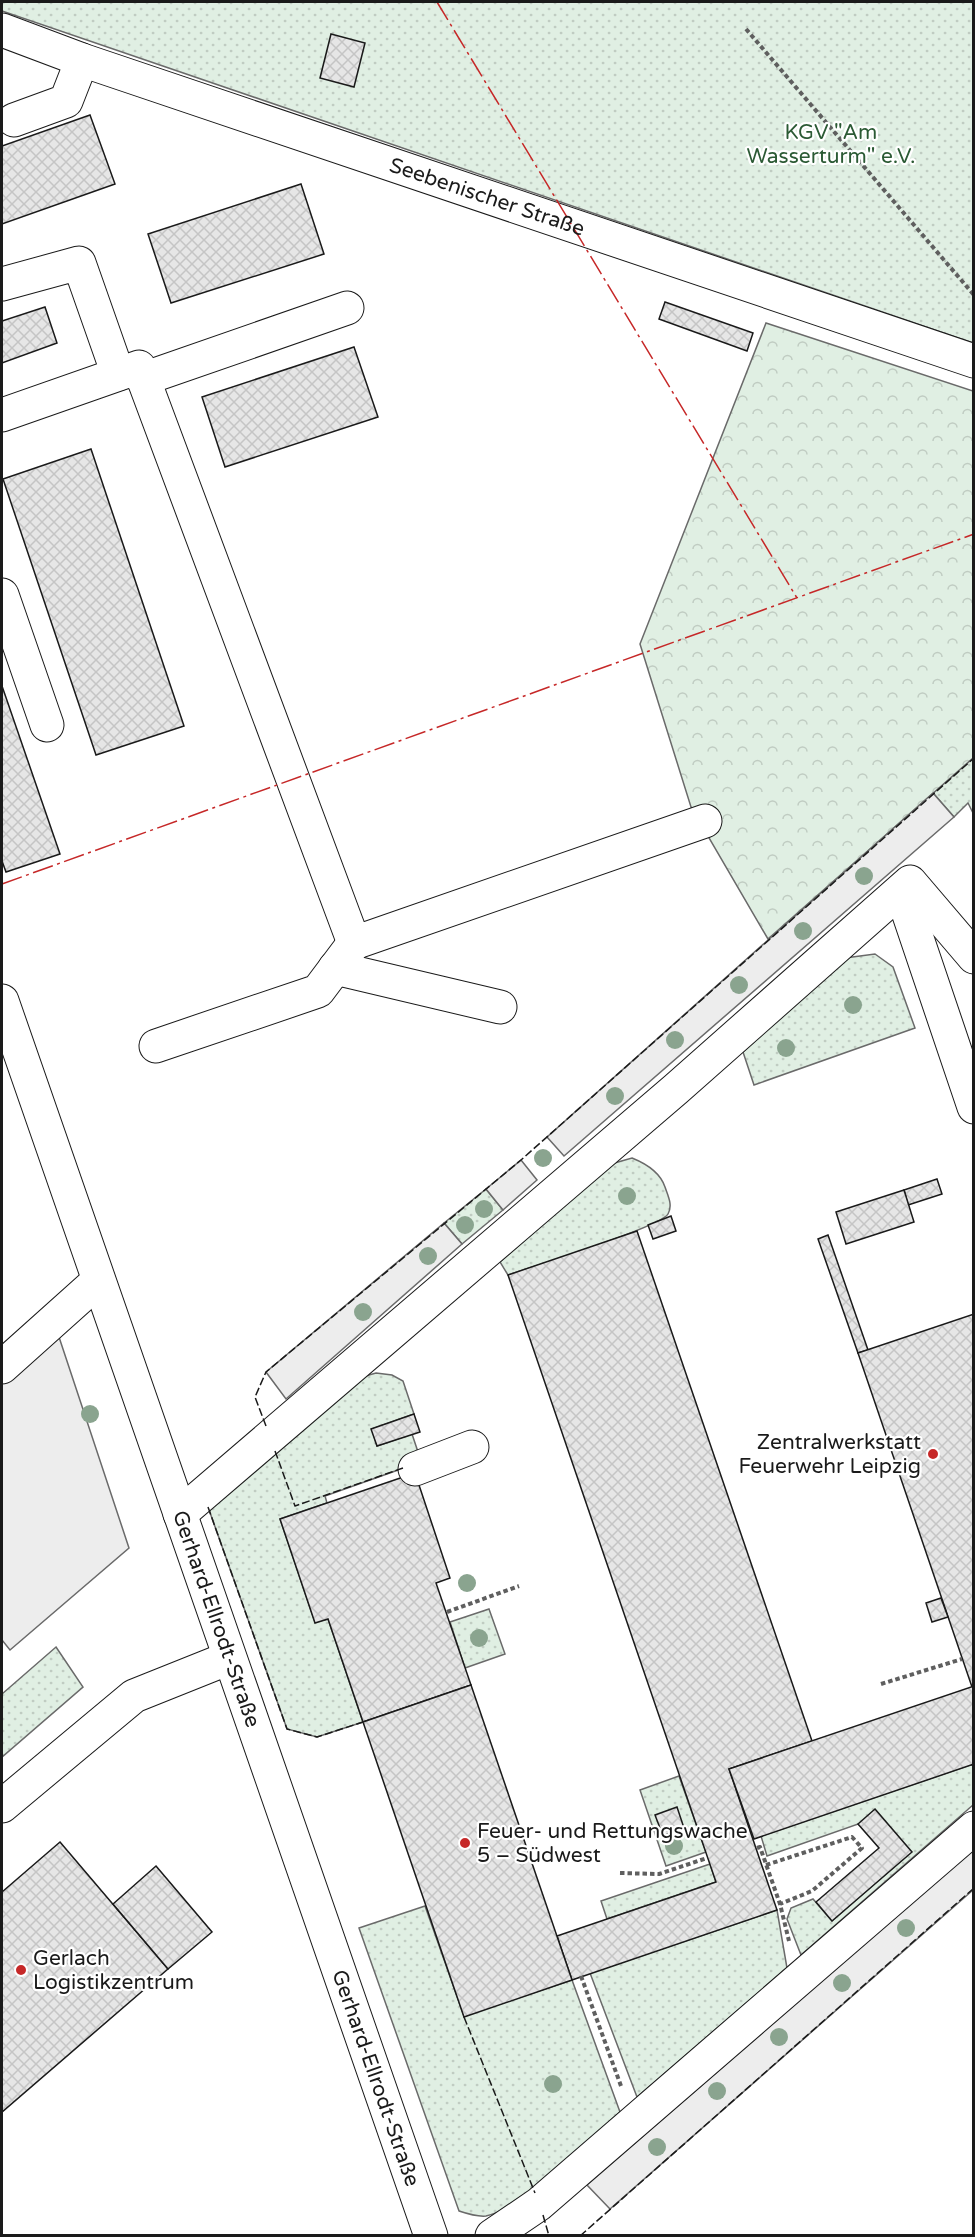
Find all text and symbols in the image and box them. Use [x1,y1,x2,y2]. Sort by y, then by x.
park label: KGV "Am Wasserturm" e.V. [746,120,916,169]
street label: Seebenischer Straße [386,152,588,241]
place label: Zentralwerkstatt Feuerwehr Leipzig [738,1430,921,1479]
marker: Zentralwerkstatt Feuerwehr Leipzig [926,1447,940,1461]
street label: Gerhard-Ellrodt-Straße [167,1507,266,1731]
place label: Feuer- und Rettungswache 5 – Südwest [477,1819,748,1868]
marker: Feuer- und Rettungswache 5 – Südwest [458,1836,472,1850]
place label: Gerlach Logistikzentrum [33,1946,194,1995]
marker: Gerlach Logistikzentrum [14,1963,28,1977]
street label: Gerhard-Ellrodt-Straße [327,1966,425,2190]

